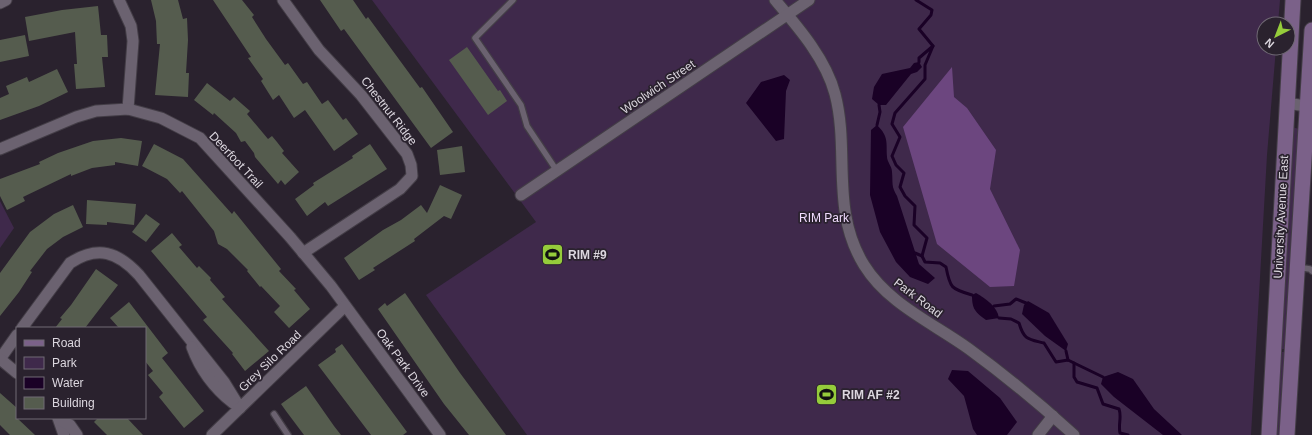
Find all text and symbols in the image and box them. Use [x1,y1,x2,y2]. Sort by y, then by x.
north arrow [1256,16,1296,56]
text: N [1262,36,1276,51]
street label: Woolwich Street [618,57,698,117]
street label: Chestnut Ridge [358,74,420,148]
street label: Deerfoot Trail [206,129,266,191]
street label: University Avenue East [1271,154,1291,279]
park label: RIM Park [799,211,850,225]
sports icon: RIM #9 [540,242,566,268]
place label: RIM #9 [568,248,607,262]
street label: Park Road [891,275,945,321]
street label: Oak Park Drive [373,326,433,400]
legend [16,327,146,419]
street label: Grey Silo Road [236,328,304,394]
text: Road [52,336,81,350]
text: Park [52,356,78,370]
text: Water [52,376,84,390]
sports icon: RIM AF #2 [814,382,840,408]
place label: RIM AF #2 [842,388,900,402]
text: Building [52,396,95,410]

